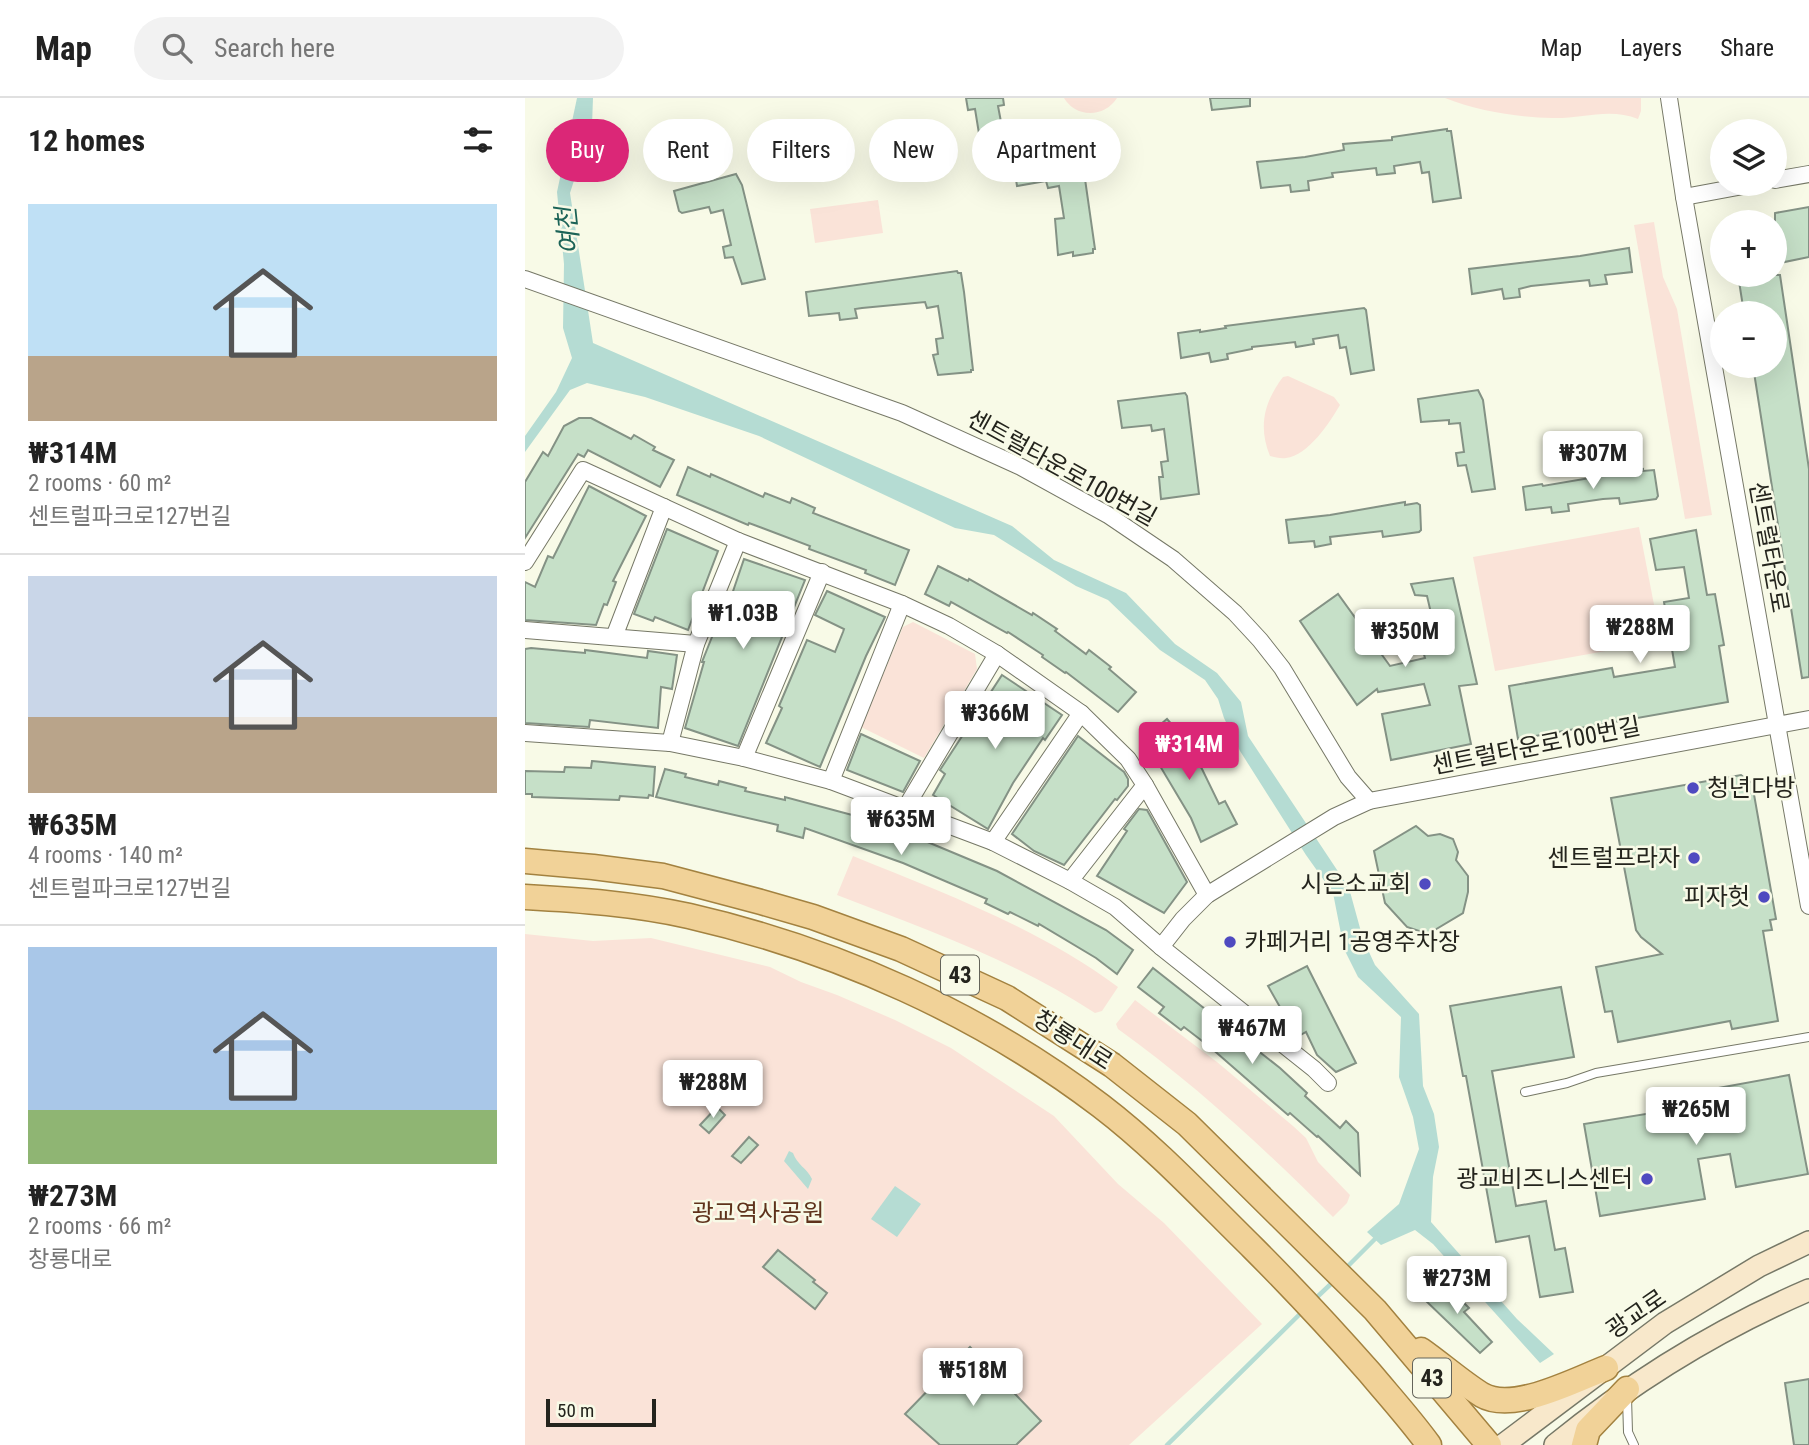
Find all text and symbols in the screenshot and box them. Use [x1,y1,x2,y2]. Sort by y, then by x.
search box [134,17,624,80]
text: Map [35,29,92,68]
icon: search [158,29,196,67]
text: Search here [214,33,335,63]
text: Map [1541,34,1582,62]
text: Layers [1620,34,1682,62]
text: Share [1720,34,1774,62]
chip: Buy [546,119,629,182]
chip: Rent [643,119,733,182]
chip: Filters [747,119,855,182]
chip: New [869,119,958,182]
chip: Apartment [972,119,1121,182]
map controls [1710,119,1787,378]
button: layers [1710,119,1787,196]
icon: filters [459,121,497,159]
text: 12 homes [28,123,145,158]
water label: 여천 [550,203,585,256]
button: + [1710,210,1787,287]
icon: home [200,250,326,376]
button: − [1710,301,1787,378]
street label: 센트럴타운로100번길 [962,404,1162,532]
pin: ₩307M [1544,432,1642,491]
text: ₩314M [28,435,117,470]
text: ₩307M [1559,440,1627,467]
text: 2 rooms · 60 m² [28,470,171,497]
street label: 센트럴타운로 [1744,479,1794,615]
text: 센트럴파크로127번길 [28,503,231,530]
pin: ₩1.03B [686,592,800,651]
text: ₩1.03B [708,600,778,627]
pin: ₩288M [1591,606,1689,665]
pin: ₩350M [1356,610,1454,669]
text: ₩288M [1606,614,1674,641]
text: ₩350M [1371,618,1439,645]
icon: home [200,622,326,748]
pin: ₩366M [946,692,1044,751]
text: ₩366M [961,700,1029,727]
street label: 센트럴타운로100번길 [1429,712,1643,780]
pin: ₩314M [1140,722,1238,782]
text: ₩314M [1155,731,1223,758]
place label: 청년다방 [1707,774,1795,802]
marker: 청년다방 [1685,780,1701,796]
pin: ₩635M [852,798,950,857]
text: ₩635M [867,806,935,833]
text: ₩635M [28,807,117,842]
text: 4 rooms · 140 m² [28,842,183,869]
place label: 센트럴프라자 [1548,844,1680,872]
marker: 센트럴프라자 [1686,850,1702,866]
place label: 시은소교회 [1301,870,1411,898]
text: 센트럴파크로127번길 [28,875,231,902]
marker: 시은소교회 [1417,876,1433,892]
place label: 피자헛 [1684,883,1750,911]
marker: 피자헛 [1756,889,1772,905]
place label: 카페거리 1공영주차장 [1244,928,1460,956]
marker: 카페거리 1공영주차장 [1222,934,1238,950]
road number: 43 [941,956,979,995]
icon: home [200,993,326,1119]
street label: 창룡대로 [1028,1004,1118,1076]
pin: ₩467M [1203,1006,1301,1066]
text: ₩467M [1218,1015,1286,1042]
pin: ₩288M [664,1060,762,1120]
text: ₩288M [679,1069,747,1096]
pin: ₩265M [1647,1088,1745,1147]
text: ₩265M [1662,1096,1730,1123]
place label: 광교비즈니스센터 [1456,1165,1633,1193]
marker: 광교비즈니스센터 [1639,1171,1655,1187]
text: ₩273M [28,1178,117,1213]
park label: 광교역사공원 [692,1199,824,1227]
text: 2 rooms · 66 m² [28,1213,171,1240]
text: 창룡대로 [28,1246,113,1273]
pin: ₩273M [1408,1256,1506,1316]
text: ₩273M [1423,1265,1491,1292]
street label: 광교로 [1601,1284,1671,1344]
pin: ₩518M [924,1348,1022,1408]
text: ₩518M [939,1357,1007,1384]
road number: 43 [1413,1358,1451,1398]
scale bar [546,1396,656,1428]
text: 50 m [557,1399,594,1422]

